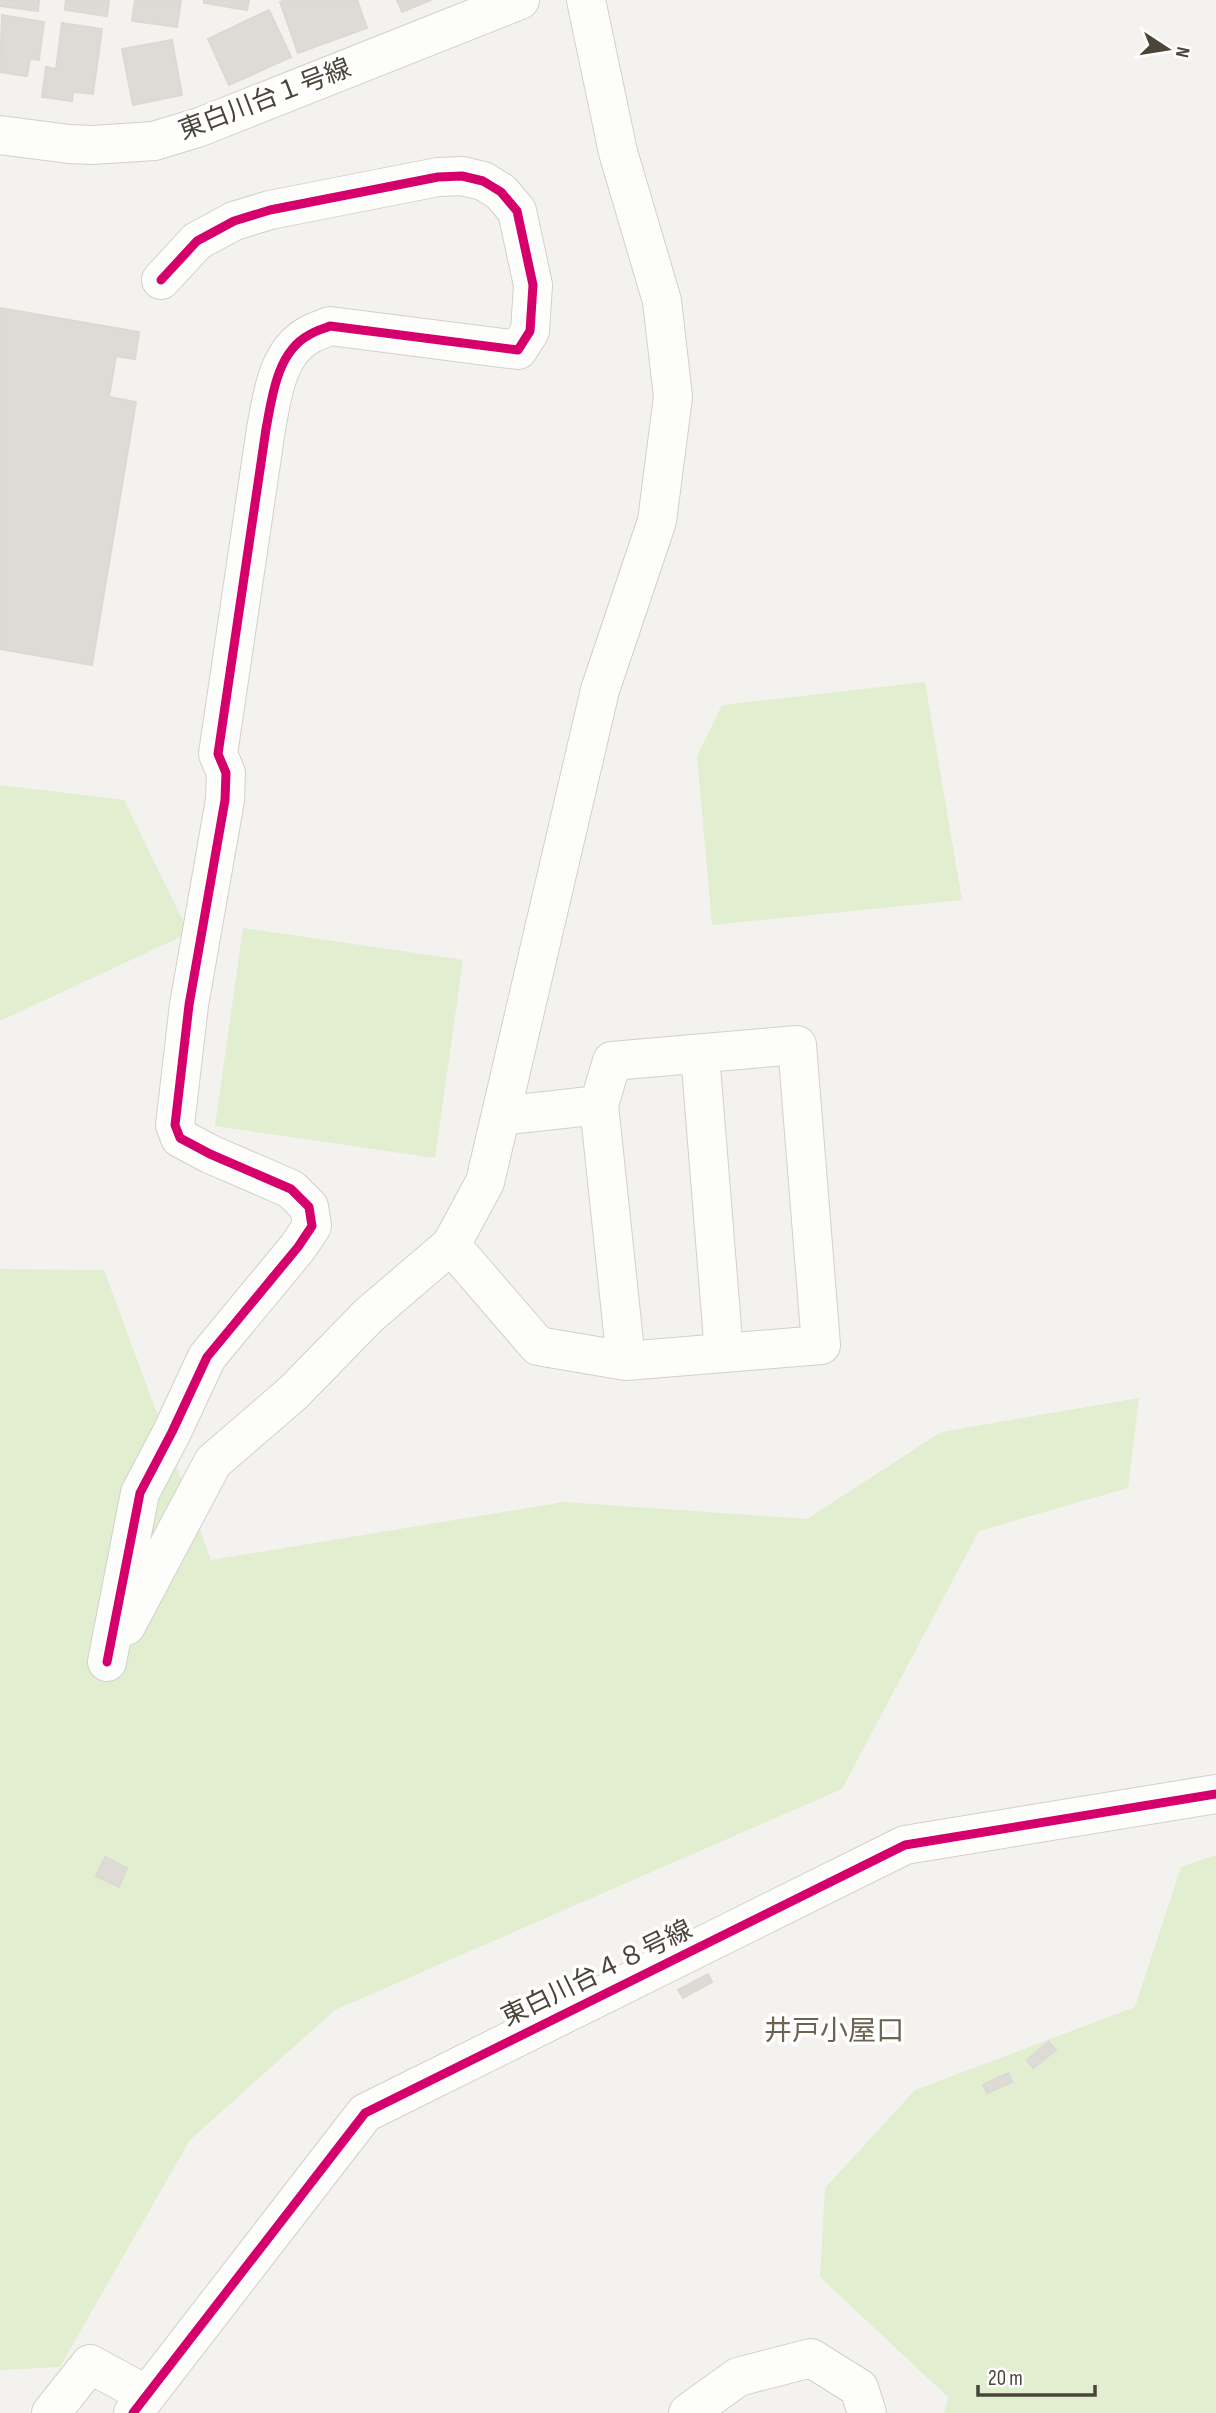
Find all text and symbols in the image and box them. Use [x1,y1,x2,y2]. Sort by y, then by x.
north arrow [1132,14,1202,84]
text: N [1170,45,1194,60]
street label: 東白川台１号線 [174,53,356,147]
street label: 東白川台４８号線 [497,1914,697,2034]
district label: 井戸小屋口 [764,2015,904,2048]
scale bar [978,2354,1095,2398]
text: 20 m [988,2366,1023,2391]

